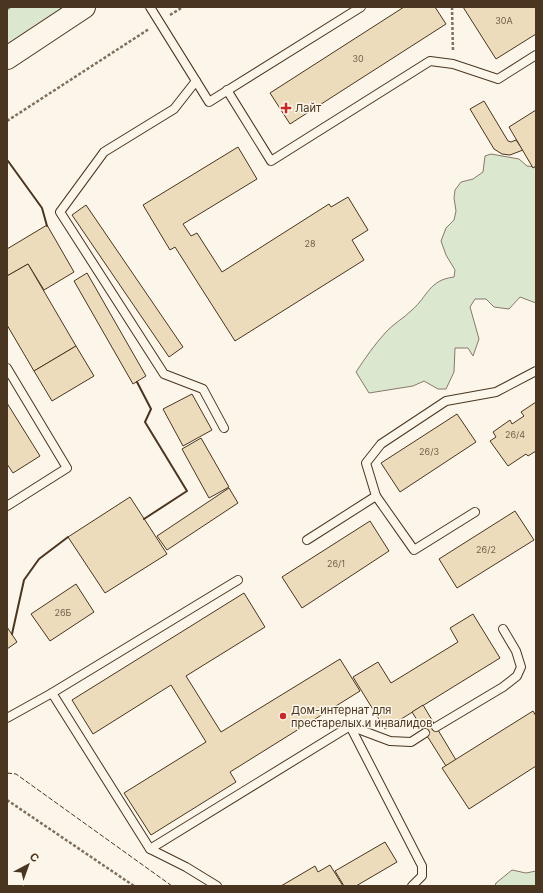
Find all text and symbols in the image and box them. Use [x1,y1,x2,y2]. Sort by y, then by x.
house number: 30А [495,15,513,26]
house number: 30 [352,53,364,64]
place label: Лайт [295,101,322,115]
marker: Лайт [280,102,292,114]
house number: 28 [304,238,316,249]
house number: 26/4 [505,429,525,440]
house number: 26/3 [419,446,439,457]
house number: 26/2 [476,544,496,555]
house number: 26/1 [327,558,345,569]
house number: 26Б [55,607,72,618]
place label: Дом-интернат для престарелых и инвалидов [291,703,432,730]
marker: Дом-интернат для престарелых и инвалидов [278,711,288,721]
north arrow [8,845,48,885]
text: С [27,849,42,865]

